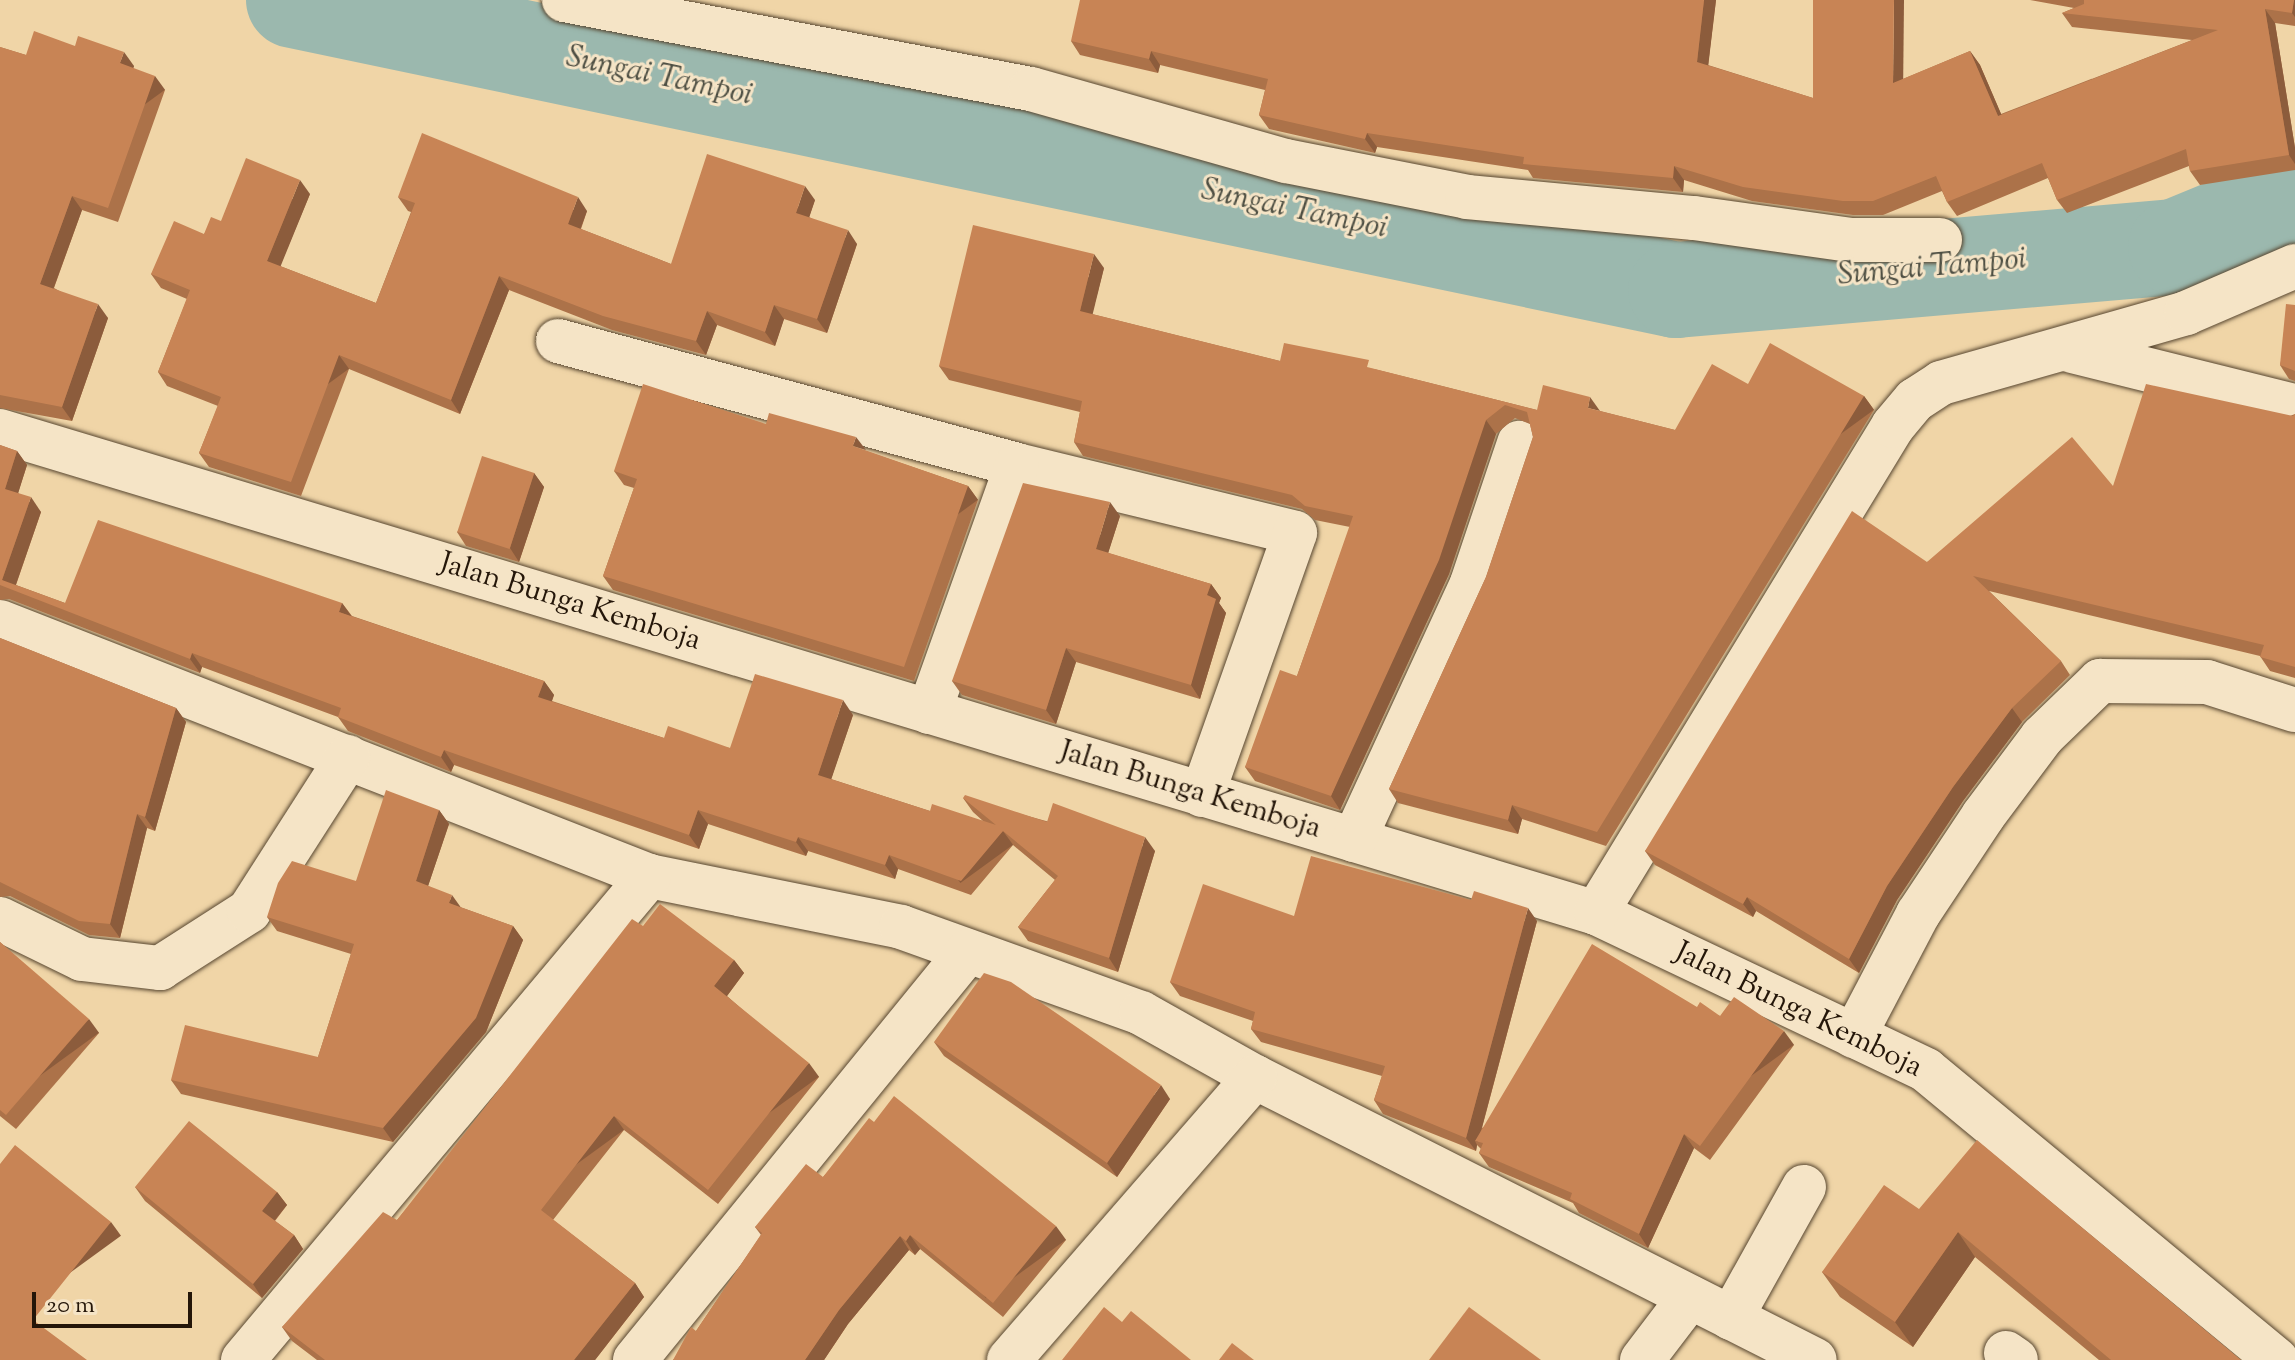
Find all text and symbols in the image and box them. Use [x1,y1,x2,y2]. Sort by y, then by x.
water label: Sungai Tampoi [562,39,756,115]
water label: Sungai Tampoi [1197,172,1391,248]
water label: Sungai Tampoi [1836,241,2028,295]
street label: Jalan Bunga Kemboja [435,546,705,660]
street label: Jalan Bunga Kemboja [1055,734,1325,848]
street label: Jalan Bunga Kemboja [1668,935,1928,1087]
scale bar [36,1276,196,1326]
text: 20 m [46,1289,95,1323]

